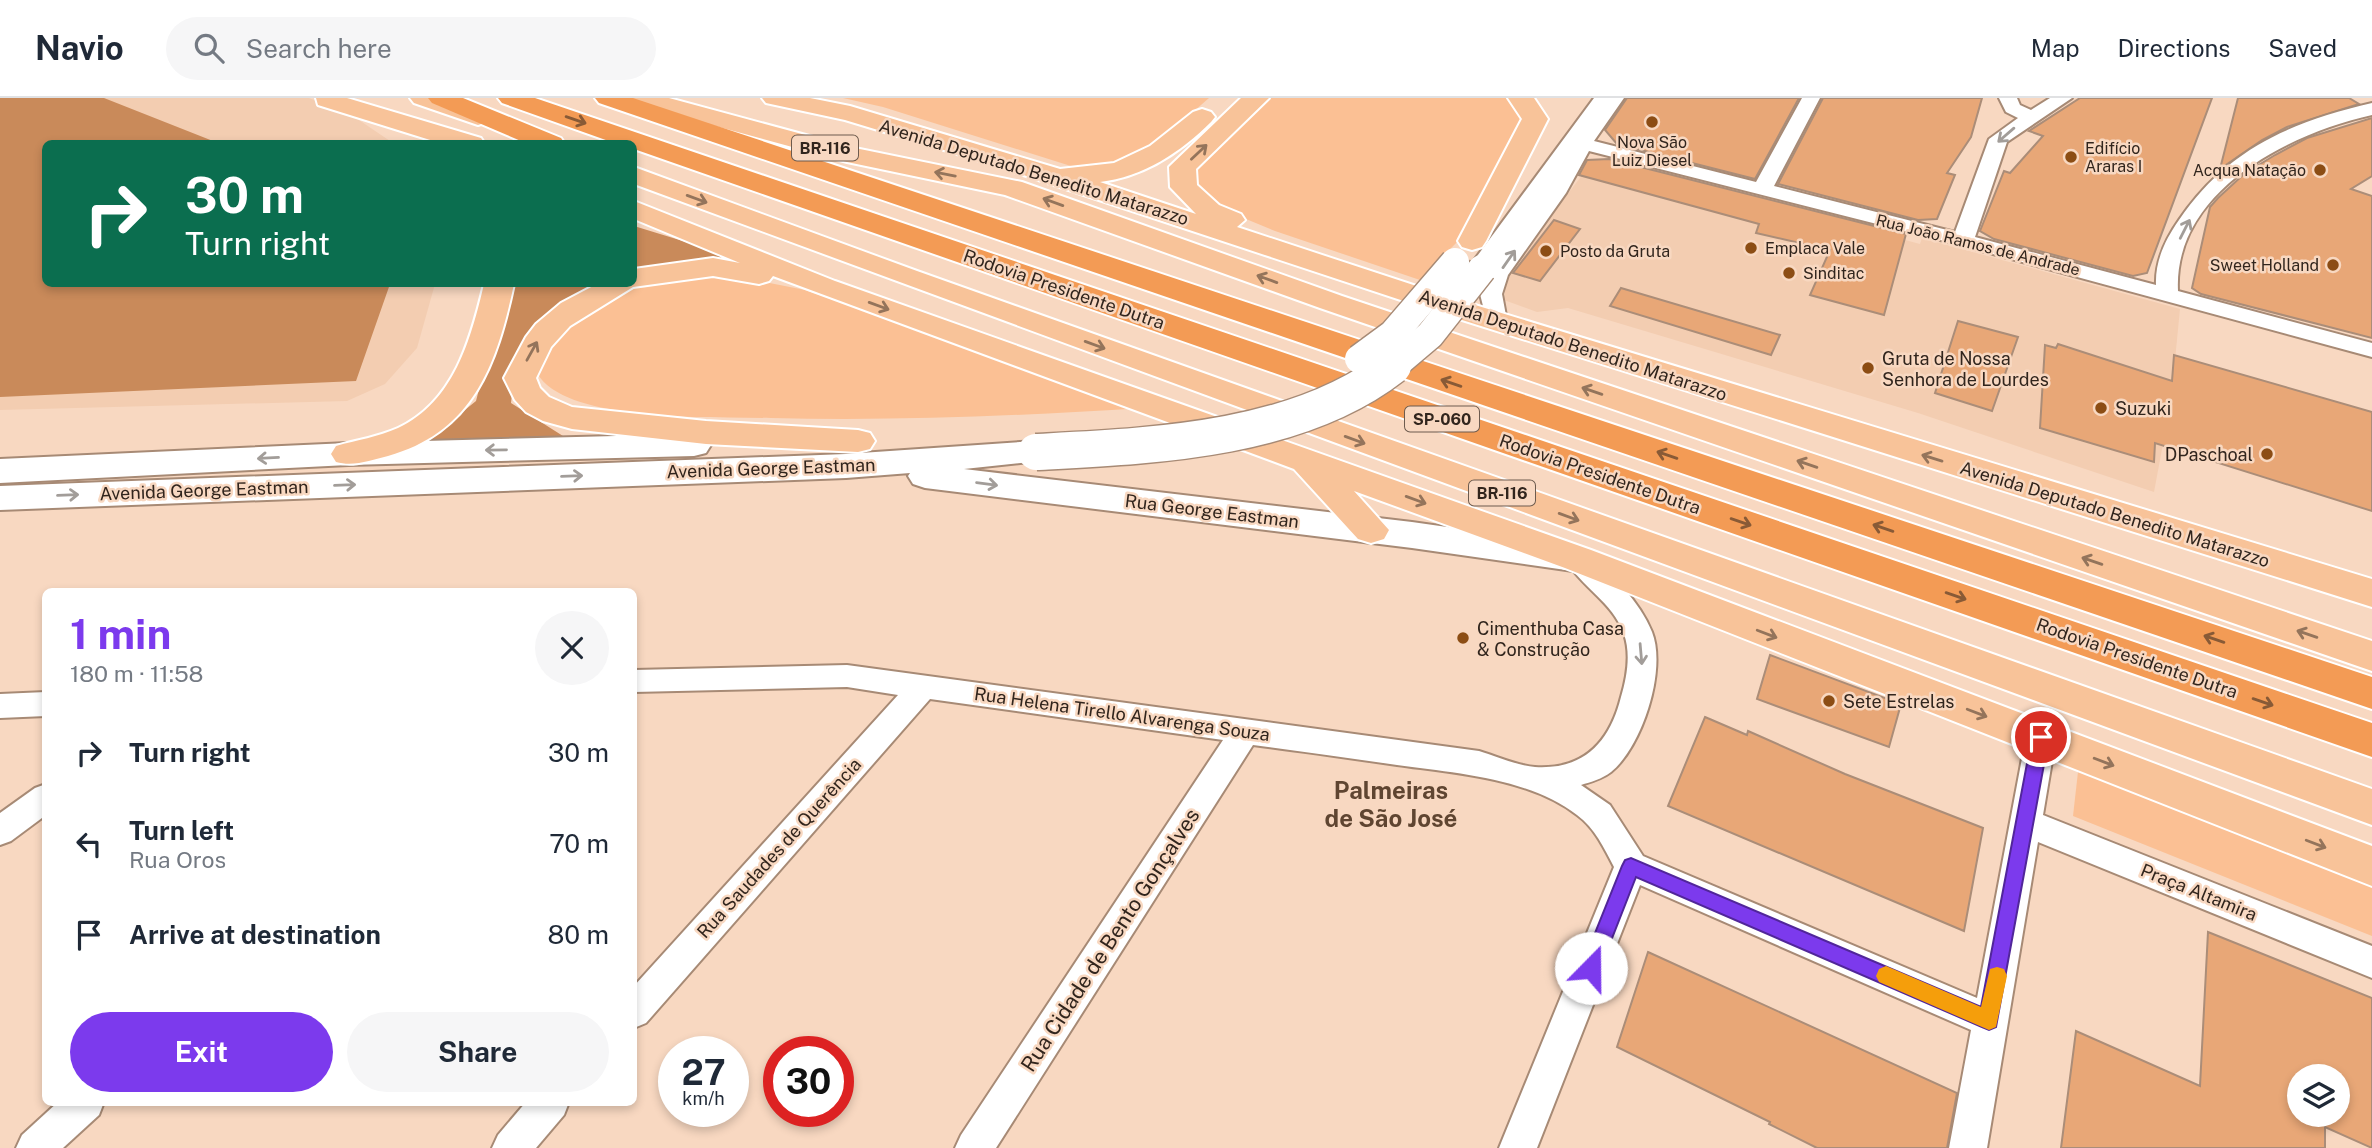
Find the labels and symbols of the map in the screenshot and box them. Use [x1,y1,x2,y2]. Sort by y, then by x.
marker: Nova São Luiz Diesel [1644,114,1660,130]
one-way arrow [564,115,586,127]
street label: Avenida Deputado Benedito Matarazzo [877,115,1191,229]
one-way arrow [1997,127,2015,143]
place label: Nova São Luiz Diesel [1612,133,1692,170]
road number: BR-116 [792,136,858,160]
place label: Edifício Araras I [2085,139,2142,176]
one-way arrow [1190,143,1207,160]
marker: Edifício Araras I [2063,149,2079,165]
place label: Acqua Natação [2193,161,2306,180]
marker: Acqua Natação [2312,162,2328,178]
one-way arrow [934,167,957,181]
one-way arrow [686,194,708,206]
one-way arrow [1042,195,1064,208]
street label: Rua João Ramos de Andrade [1874,210,2082,280]
one-way arrow [2178,219,2192,240]
place label: Emplaca Vale [1765,239,1865,258]
marker: Emplaca Vale [1743,240,1759,256]
place label: Posto da Gruta [1560,242,1670,261]
marker: Posto da Gruta [1538,243,1554,259]
street label: Rodovia Presidente Dutra [961,245,1167,333]
one-way arrow [1502,250,1516,269]
place label: Sweet Holland [2210,256,2319,275]
marker: Sweet Holland [2325,257,2341,273]
place label: Sinditac [1803,264,1864,283]
marker: Sinditac [1781,265,1797,281]
one-way arrow [1257,272,1279,284]
street label: Avenida Deputado Benedito Matarazzo [1416,285,1730,405]
one-way arrow [868,301,890,314]
one-way arrow [1083,340,1105,353]
one-way arrow [525,341,539,361]
place label: Gruta de Nossa Senhora de Lourdes [1882,348,2049,390]
marker: Gruta de Nossa Senhora de Lourdes [1860,360,1876,376]
one-way arrow [1441,376,1463,388]
one-way arrow [1581,384,1603,396]
place label: Suzuki [2115,398,2171,419]
marker: Suzuki [2093,400,2109,416]
road number: SP-060 [1405,406,1479,432]
street label: Rodovia Presidente Dutra [1497,430,1703,518]
one-way arrow [1343,434,1365,447]
one-way arrow [484,443,507,457]
place label: DPaschoal [2165,444,2253,465]
marker: DPaschoal [2259,446,2275,462]
one-way arrow [1656,448,1678,461]
one-way arrow [257,451,280,464]
one-way arrow [1921,451,1943,464]
street label: Avenida George Eastman [666,454,876,482]
one-way arrow [1796,457,1818,470]
street label: Avenida Deputado Benedito Matarazzo [1958,457,2272,571]
one-way arrow [560,470,583,483]
street label: Avenida George Eastman [99,476,309,504]
one-way arrow [333,478,356,491]
one-way arrow [975,478,998,491]
road number: BR-116 [1469,480,1535,506]
one-way arrow [56,488,79,501]
street label: Rua George Eastman [1124,490,1300,532]
one-way arrow [1404,495,1426,507]
one-way arrow [1557,512,1579,524]
one-way arrow [1729,517,1751,529]
one-way arrow [1872,521,1894,533]
one-way arrow [2081,554,2103,567]
one-way arrow [1944,591,1966,603]
street label: Rodovia Presidente Dutra [2034,614,2240,702]
place label: Cimenthuba Casa & Construção [1477,618,1624,660]
one-way arrow [2297,627,2319,639]
one-way arrow [1756,629,1778,641]
marker: Cimenthuba Casa & Construção [1455,630,1471,646]
one-way arrow [2204,632,2226,645]
one-way arrow [1635,642,1648,664]
street label: Rua Helena Tirello Alvarenga Souza [973,683,1271,745]
place label: Sete Estrelas [1843,691,1954,712]
marker: Sete Estrelas [1821,693,1837,709]
one-way arrow [2252,697,2274,709]
pin [2011,707,2071,767]
one-way arrow [1966,708,1988,720]
street label: Rua Saudades de Querência [693,754,865,942]
one-way arrow [2093,756,2115,769]
district label: Palmeiras de São José [1325,776,1457,832]
street label: Rua Cidade de Bento Gonçalves [1015,804,1205,1076]
one-way arrow [2305,839,2327,852]
street label: Praça Altamira [2138,859,2260,925]
position arrow [1554,931,1628,1005]
speed limit sign: 30 [763,1036,854,1127]

